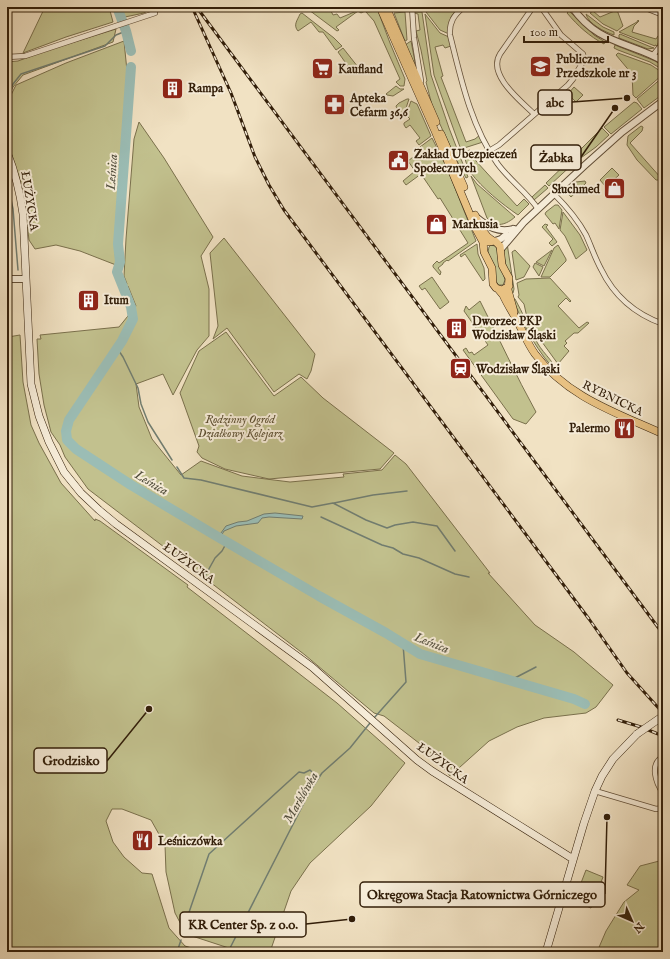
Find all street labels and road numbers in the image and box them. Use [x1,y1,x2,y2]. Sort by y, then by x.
street label: ŁUŻYCKA [17,170,43,233]
street label: RYBNICKA [580,377,647,420]
street label: ŁUŻYCKA [160,539,219,588]
street label: ŁUŻYCKA [414,739,473,788]

